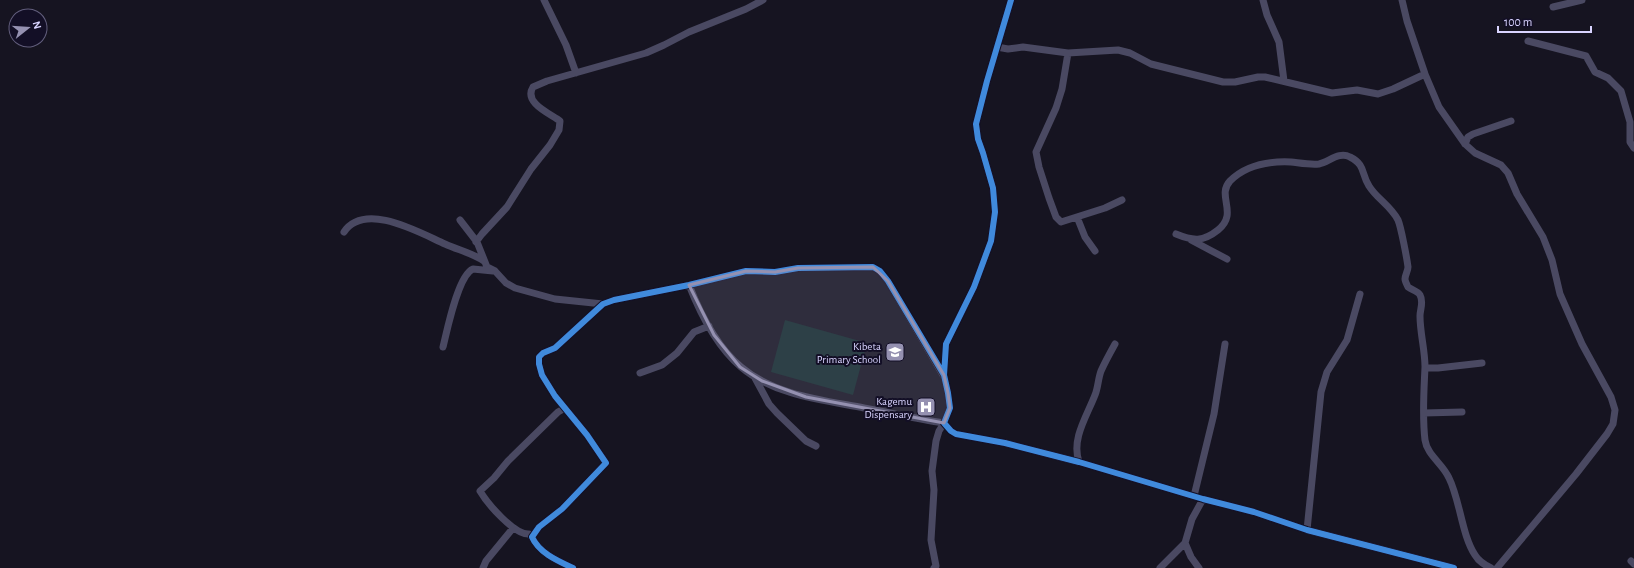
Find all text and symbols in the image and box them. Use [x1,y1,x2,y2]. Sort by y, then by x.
north arrow [8,8,48,48]
scale bar [1498,8,1591,34]
text: 100 m [1504,16,1532,28]
text: N [31,20,43,30]
place label: Kibeta Primary School [817,341,881,365]
school or university icon: Kibeta Primary School [884,341,906,363]
place label: Kagemu Dispensary [864,396,912,420]
hospital icon: Kagemu Dispensary [915,396,937,418]

